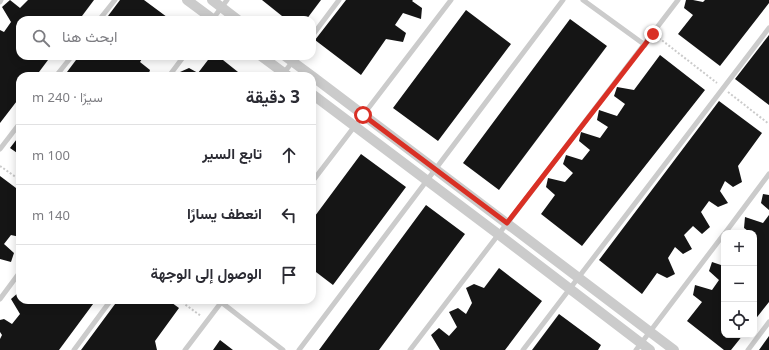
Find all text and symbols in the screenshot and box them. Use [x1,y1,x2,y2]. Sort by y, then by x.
search box [16,16,316,60]
route end [644,25,662,43]
text: ابحث هنا [62,26,117,46]
icon: search [30,27,52,49]
text: 3 دقيقة [246,85,300,108]
text: سيرًا · 240 m [32,88,103,106]
route start [354,106,372,124]
text: تابع السير [202,143,262,163]
icon: ahead [278,144,300,166]
text: 100 m [32,146,70,164]
text: انعطف يسارًا [187,203,262,223]
icon: left [278,204,300,226]
text: 140 m [32,206,70,224]
map controls [721,230,757,338]
button: + [721,230,757,266]
text: الوصول إلى الوجهة [151,263,262,283]
icon: arrive [278,264,300,286]
button: − [721,266,757,302]
button: locate [721,302,757,338]

